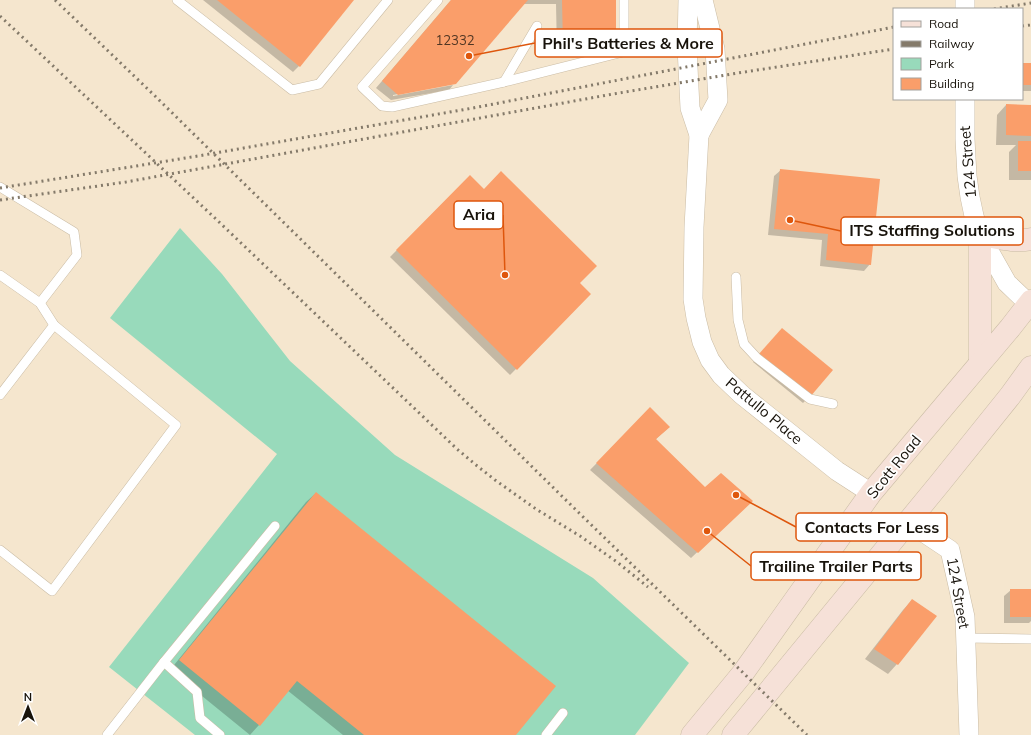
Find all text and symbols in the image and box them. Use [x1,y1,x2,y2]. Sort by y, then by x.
legend [893,8,1023,100]
text: Road [929,16,958,31]
callout: Phil's Batteries & More [535,29,722,57]
house number: 12332 [435,32,475,48]
text: Phil's Batteries & More [542,33,714,53]
text: Railway [929,36,975,51]
text: Park [929,56,955,71]
text: Building [929,76,974,91]
street label: 124 Street [955,125,980,199]
callout: Aria [454,201,503,229]
text: Aria [463,204,495,224]
callout: ITS Staffing Solutions [841,217,1023,245]
text: ITS Staffing Solutions [849,220,1015,240]
street label: Pattullo Place [722,373,807,448]
street label: Scott Road [862,431,925,502]
callout: Contacts For Less [796,513,947,541]
text: Contacts For Less [805,517,939,537]
callout: Trailine Trailer Parts [751,552,921,580]
text: Trailine Trailer Parts [759,556,913,576]
street label: 124 Street [943,556,974,630]
north arrow [8,687,48,727]
text: N [24,690,32,704]

